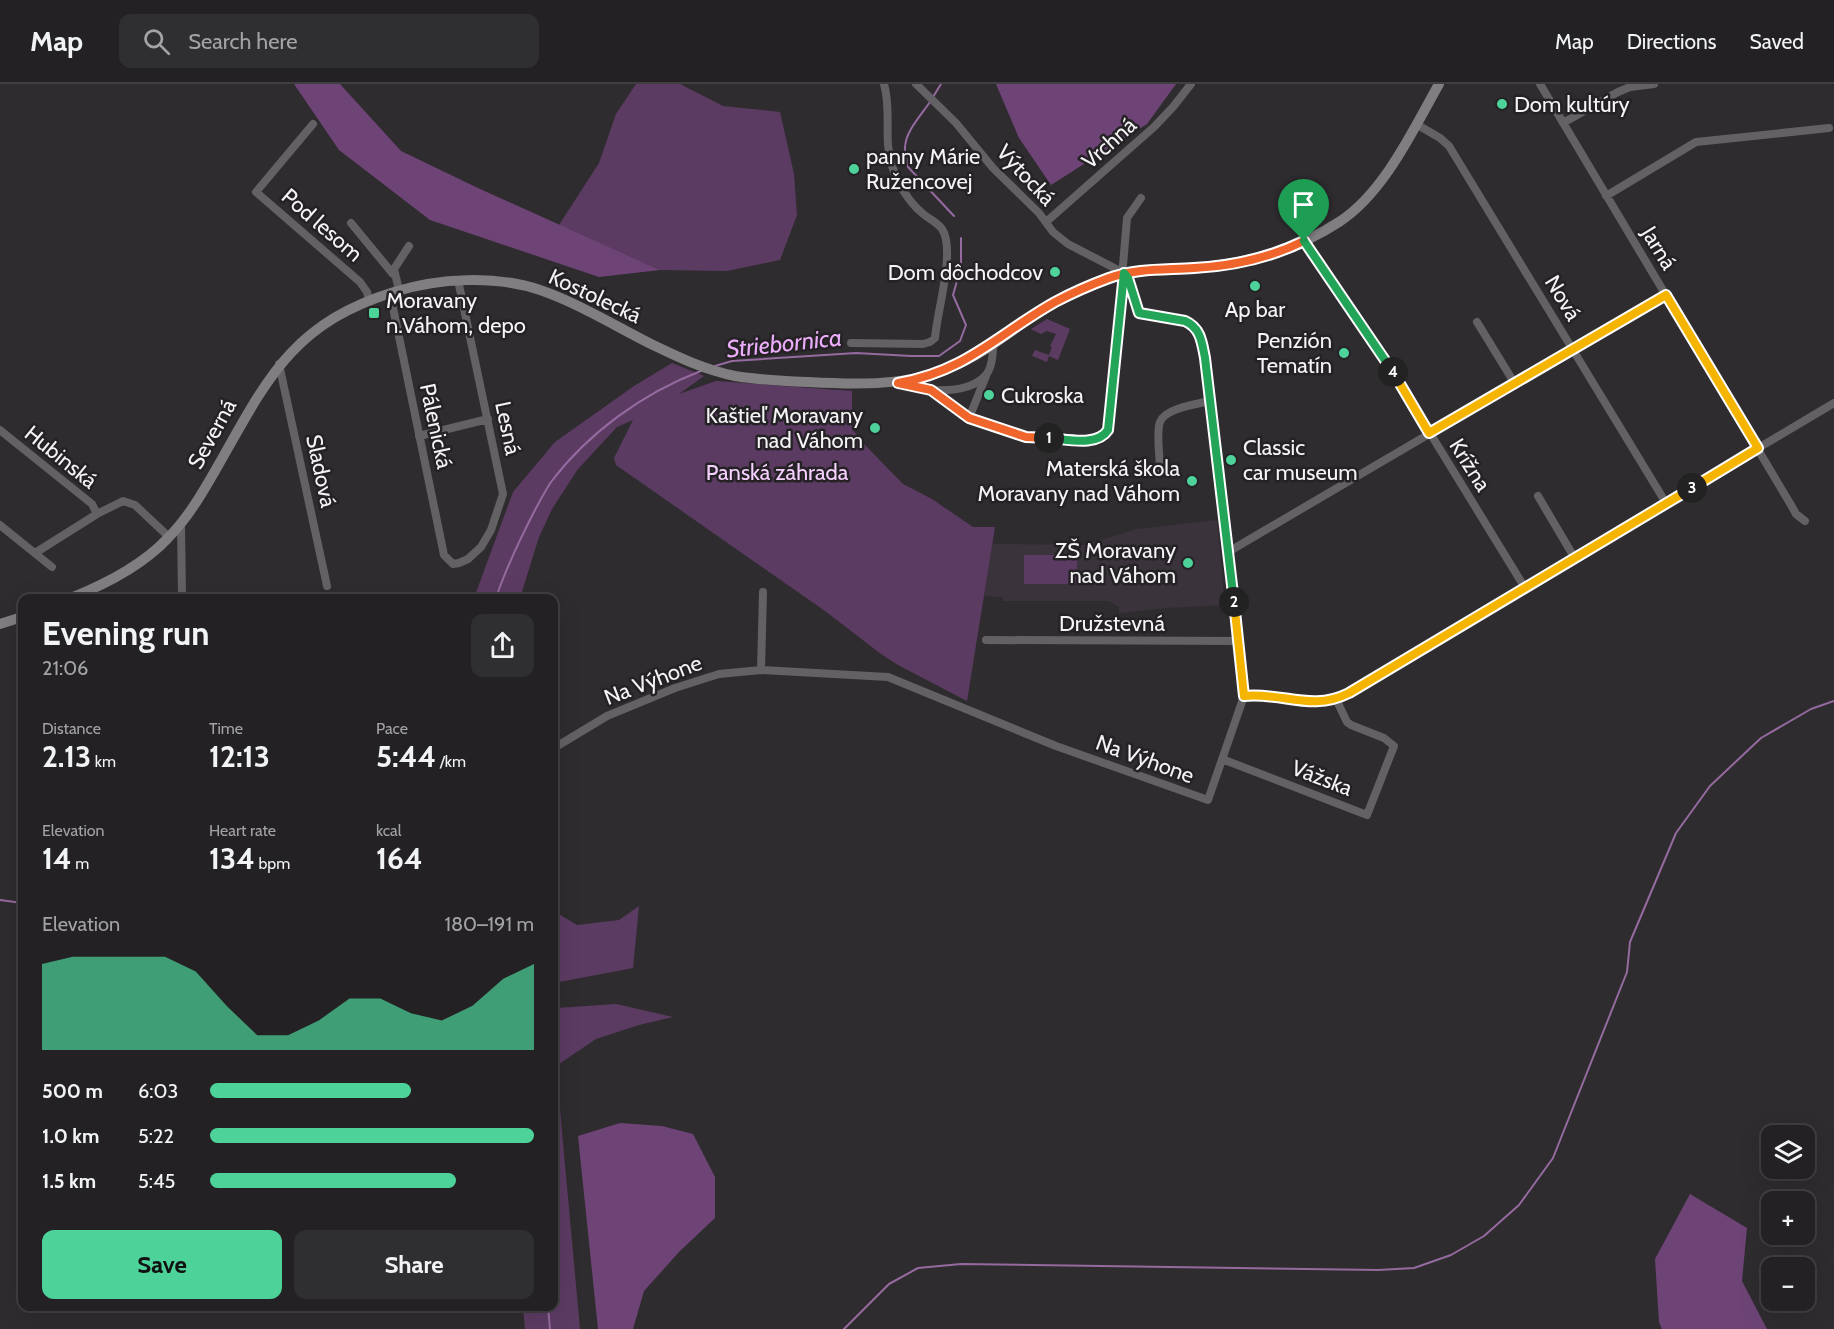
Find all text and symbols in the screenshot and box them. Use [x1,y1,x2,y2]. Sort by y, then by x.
search box [119,14,539,68]
text: Map [30,24,83,58]
icon: search [140,25,173,58]
text: Search here [188,28,297,55]
text: Map [1555,29,1594,54]
text: Directions [1627,29,1716,54]
text: Saved [1749,29,1804,54]
place label: Dom kultúry [1514,91,1630,118]
marker: Dom kultúry [1495,97,1509,111]
street label: Vrchná [1076,111,1142,174]
street label: Výtocká [991,139,1061,212]
place label: panny Márie Ružencovej [866,143,980,195]
marker: panny Márie Ružencovej [847,162,861,176]
pin [1278,179,1329,241]
street label: Pod lesom [276,183,368,267]
icon: arrive [1287,188,1320,221]
street label: Jarná [1635,221,1683,275]
place label: Dom dôchodcov [888,259,1043,286]
street label: Kostolecká [544,263,646,329]
marker: Dom dôchodcov [1048,265,1062,279]
street label: Nová [1539,270,1587,326]
marker: Ap bar [1248,279,1262,293]
place label: Moravany n.Váhom, depo [386,287,526,339]
place label: Ap bar [1225,296,1285,323]
marker: Moravany n.Váhom, depo [367,306,381,320]
water label: Striebornica [725,323,843,363]
place label: Penzión Tematín [1257,327,1332,379]
marker: Penzión Tematín [1337,346,1351,360]
pin: 4 [1378,357,1408,387]
text: 4 [1388,362,1398,381]
street label: Pálenická [414,381,458,472]
place label: Cukroska [1001,382,1084,409]
marker: Cukroska [982,388,996,402]
street label: Severná [182,394,242,474]
street label: Lesná [489,399,527,458]
place label: Kaštieľ Moravany nad Váhom [705,402,863,454]
street label: Hubinská [19,420,103,495]
marker: Kaštieľ Moravany nad Váhom [868,421,882,435]
pin: 1 [1034,423,1064,453]
text: 1 [1046,428,1052,447]
street label: Sladová [300,432,342,510]
place label: Classic car museum [1243,434,1357,486]
street label: Krížna [1443,434,1497,497]
marker: Classic car museum [1224,453,1238,467]
place label: Materská škola Moravany nad Váhom [978,455,1180,507]
park label: Panská záhrada [706,459,849,486]
pin: 3 [1677,473,1707,503]
marker: Materská škola Moravany nad Váhom [1185,474,1199,488]
text: 3 [1688,478,1696,497]
place label: ZŠ Moravany nad Váhom [1055,537,1176,589]
marker: ZŠ Moravany nad Váhom [1181,556,1195,570]
pin: 2 [1219,587,1249,617]
text: 2 [1230,592,1238,611]
street label: Družstevná [1059,610,1165,637]
text: Evening run [42,613,209,653]
button: share [471,614,534,677]
street label: Na Výhone [600,649,706,711]
text: 21:06 [42,656,88,680]
text: Distance [42,719,101,738]
text: Time [209,719,243,738]
text: Pace [376,719,408,738]
street label: Na Výhone [1092,729,1198,789]
text: 2.13 [42,738,91,775]
text: 12:13 [209,738,270,775]
text: 5:44 [376,738,436,775]
text: km [91,752,116,771]
text: /km [436,752,466,771]
street label: Vážska [1288,754,1357,802]
text: Elevation [42,821,105,840]
text: Heart rate [209,821,276,840]
text: kcal [376,821,402,840]
text: 14 [42,840,72,877]
text: 134 [209,840,255,877]
text: 164 [376,840,423,877]
text: m [72,854,89,873]
text: bpm [255,854,290,873]
text: Elevation [42,912,120,936]
text: 180–191 m [444,912,534,936]
text: 500 m [42,1079,103,1103]
text: 6:03 [138,1079,178,1103]
text: 1.0 km [42,1124,99,1148]
text: 5:22 [138,1124,174,1148]
map controls [1761,1125,1815,1311]
button: layers [1761,1125,1815,1179]
text: 1.5 km [42,1169,96,1193]
text: 5:45 [138,1169,175,1193]
button: + [1761,1191,1815,1245]
button: Save [42,1230,282,1299]
button: Share [294,1230,534,1299]
button: − [1761,1257,1815,1311]

